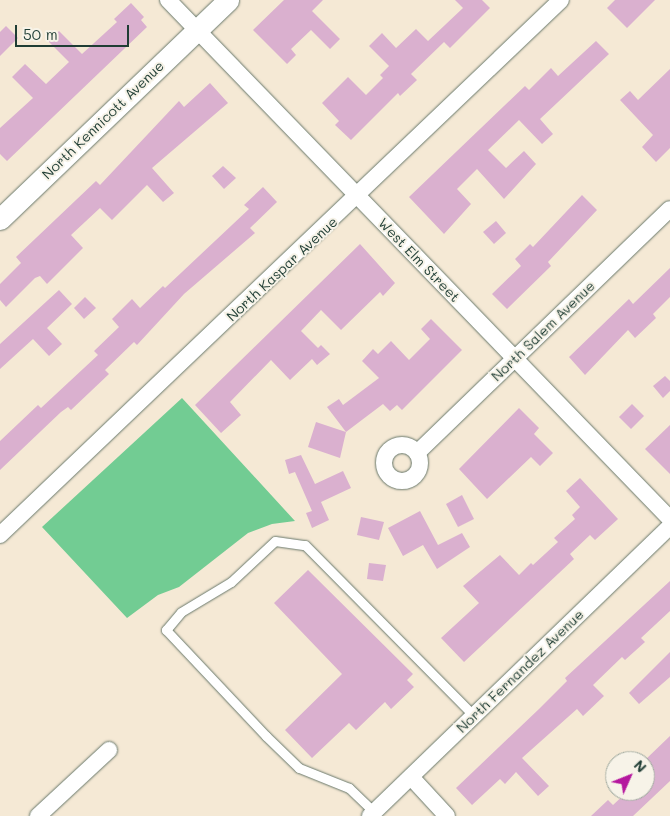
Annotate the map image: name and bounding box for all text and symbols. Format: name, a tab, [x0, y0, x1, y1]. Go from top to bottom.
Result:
scale bar	[18, 15, 131, 47]
text: 50 m	[23, 24, 58, 44]
street label: North Kennicott Avenue	[39, 57, 167, 183]
street label: North Kaspar Avenue	[223, 213, 341, 325]
street label: West Elm Street	[375, 215, 463, 305]
street label: North Salem Avenue	[488, 277, 598, 385]
street label: North Fernandez Avenue	[453, 606, 587, 736]
north arrow	[605, 751, 655, 801]
text: N	[630, 755, 651, 776]

